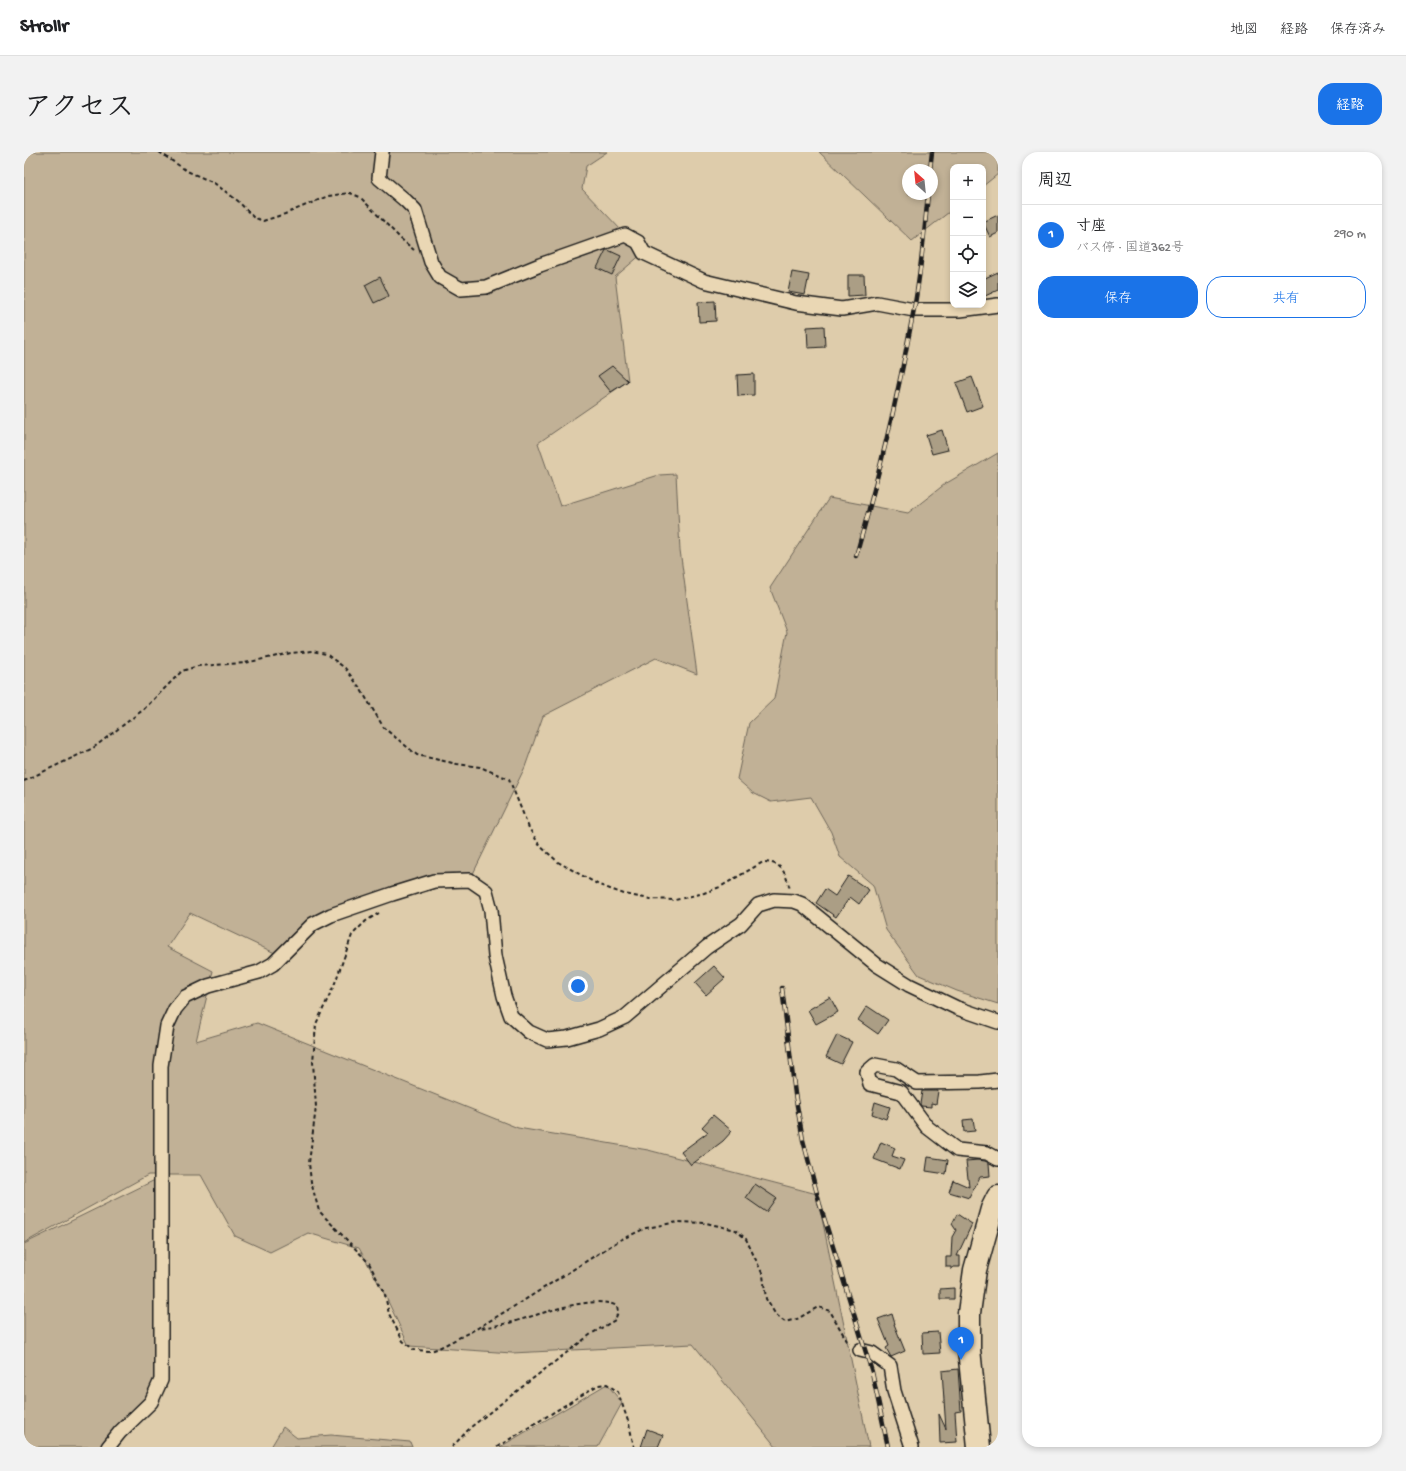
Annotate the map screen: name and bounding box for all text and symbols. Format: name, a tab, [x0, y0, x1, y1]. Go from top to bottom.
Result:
text: Strollr	[20, 16, 68, 39]
text: 地図	[1230, 22, 1258, 39]
text: 経路	[1280, 22, 1308, 39]
text: 保存済み	[1330, 22, 1386, 39]
button: 経路	[1318, 83, 1382, 125]
text: アクセス	[24, 93, 134, 126]
north arrow	[902, 164, 938, 200]
map controls	[950, 164, 986, 308]
button: +	[950, 164, 986, 200]
text: 周辺	[1038, 172, 1072, 192]
button: −	[950, 200, 986, 236]
text: 寸座	[1076, 218, 1106, 236]
text: 1	[1048, 227, 1054, 242]
text: 290 m	[1333, 227, 1366, 242]
button: locate	[950, 236, 986, 272]
text: バス停 · 国道362号	[1076, 241, 1184, 256]
button: layers	[950, 272, 986, 308]
button: 保存	[1038, 276, 1198, 318]
button: 共有	[1206, 276, 1366, 318]
your location	[568, 976, 588, 996]
pin: 1	[948, 1327, 974, 1360]

